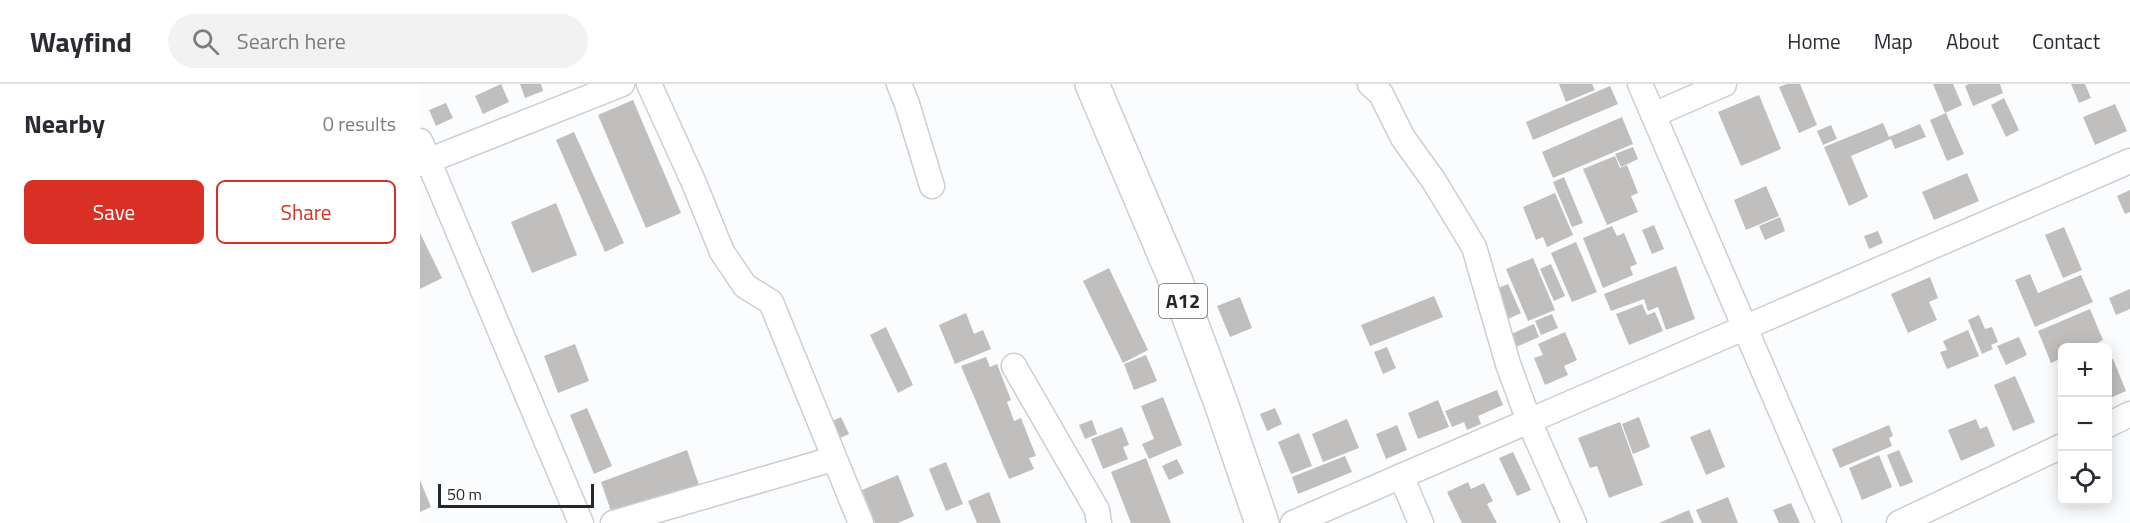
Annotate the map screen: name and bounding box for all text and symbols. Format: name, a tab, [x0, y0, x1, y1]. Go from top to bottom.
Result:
search box	[168, 14, 588, 68]
text: Wayfind	[30, 20, 132, 63]
text: Search here	[237, 24, 346, 58]
icon: search	[189, 25, 222, 58]
text: Home	[1787, 25, 1841, 57]
text: Map	[1874, 25, 1913, 57]
text: About	[1946, 25, 1999, 57]
text: Contact	[2032, 25, 2100, 57]
text: Nearby	[24, 104, 105, 143]
text: 0 results	[323, 108, 396, 139]
button: Save	[24, 180, 204, 244]
button: Share	[216, 180, 396, 244]
road number: A12	[1159, 284, 1207, 318]
map controls	[2058, 343, 2112, 505]
button: +	[2058, 343, 2112, 397]
button: −	[2058, 397, 2112, 451]
button: locate	[2058, 451, 2112, 505]
scale bar	[438, 481, 594, 508]
text: 50 m	[447, 482, 482, 506]

